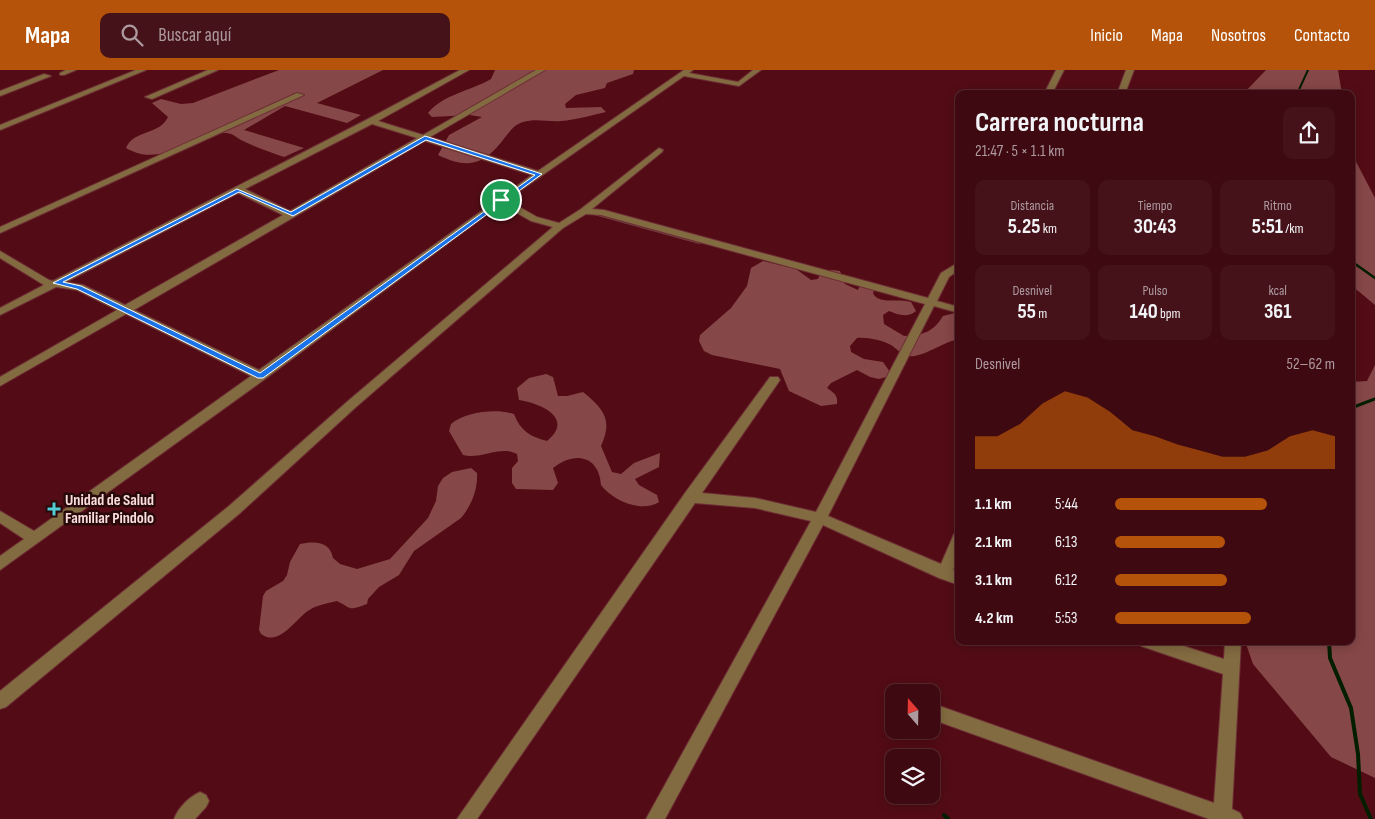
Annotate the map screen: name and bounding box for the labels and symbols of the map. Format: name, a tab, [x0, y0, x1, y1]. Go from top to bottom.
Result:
pin	[480, 179, 522, 221]
place label: Unidad de Salud Familiar Pindolo	[65, 491, 154, 528]
marker: Unidad de Salud Familiar Pindolo	[47, 502, 61, 516]
north arrow	[885, 684, 940, 739]

